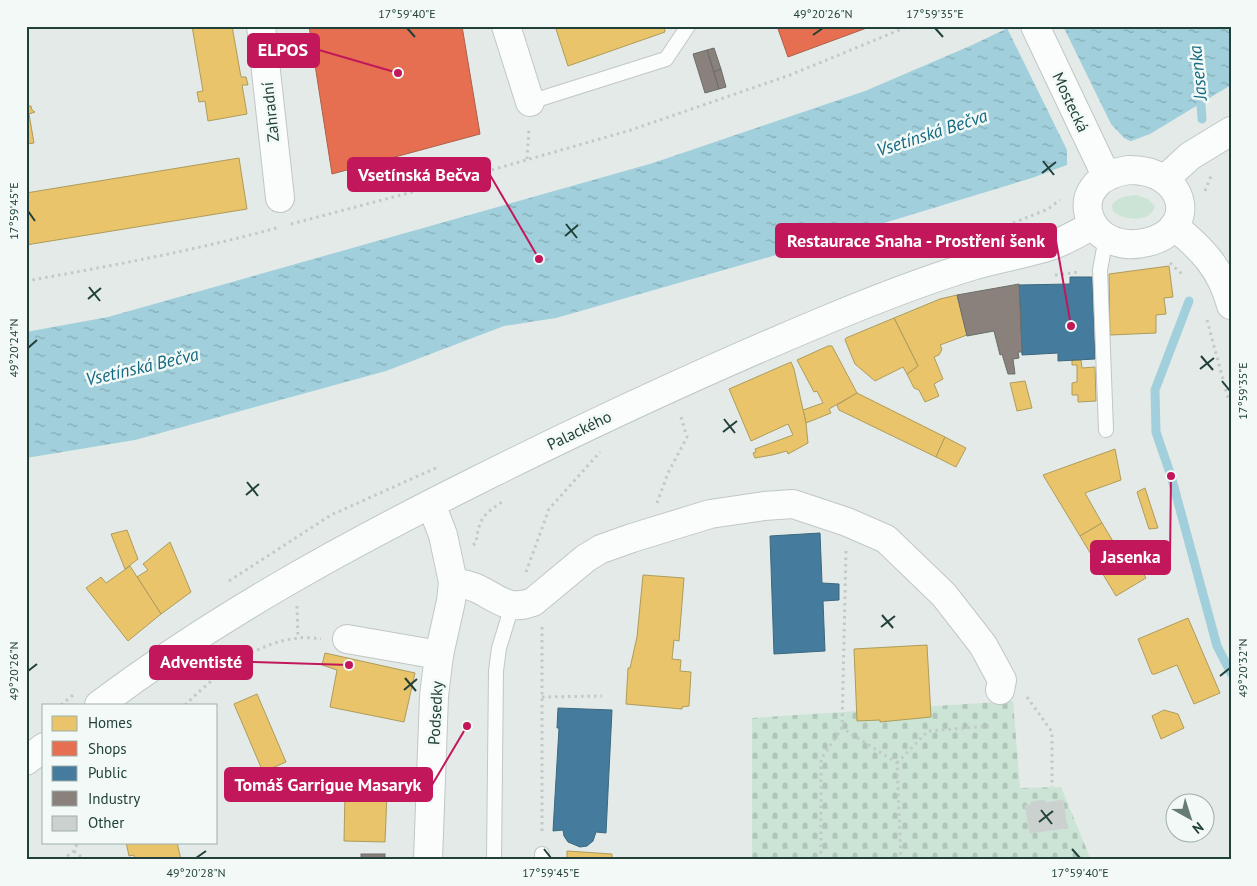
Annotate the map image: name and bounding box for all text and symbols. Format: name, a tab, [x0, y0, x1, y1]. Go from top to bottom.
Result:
text: 17°59'40"E	[378, 6, 436, 21]
text: 49°20'26"N	[793, 6, 853, 21]
text: 17°59'35"E	[906, 6, 964, 21]
callout: ELPOS	[248, 34, 319, 67]
text: ELPOS	[258, 38, 308, 61]
water label: Jasenka	[1183, 44, 1212, 104]
street label: Mostecká	[1048, 69, 1094, 135]
street label: Zahradní	[257, 81, 283, 143]
water label: Vsetínská Bečva	[874, 104, 990, 161]
callout: Vsetínská Bečva	[348, 158, 490, 191]
text: Vsetínská Bečva	[357, 163, 480, 186]
text: 17°59'45"E	[6, 182, 21, 240]
callout: Restaurace Snaha - Prostření šenk	[776, 224, 1056, 257]
text: Restaurace Snaha - Prostření šenk	[787, 229, 1045, 252]
text: 49°20'24"N	[6, 318, 21, 378]
water label: Vsetínská Bečva	[83, 342, 201, 391]
text: 17°59'35"E	[1235, 362, 1250, 420]
street label: Palackého	[544, 406, 614, 454]
callout: Jasenka	[1091, 541, 1170, 574]
text: Jasenka	[1100, 545, 1161, 568]
text: 49°20'32"N	[1235, 638, 1250, 698]
text: 49°20'26"N	[6, 641, 21, 701]
callout: Adventisté	[150, 646, 252, 679]
text: Adventisté	[160, 650, 242, 673]
street label: Podsedky	[423, 680, 447, 746]
legend	[42, 704, 218, 844]
text: Homes	[88, 713, 132, 732]
text: Shops	[88, 739, 127, 758]
text: Public	[88, 763, 127, 782]
callout: Tomáš Garrigue Masaryk	[225, 768, 432, 801]
text: Tomáš Garrigue Masaryk	[235, 773, 422, 796]
text: Industry	[88, 789, 140, 808]
north arrow	[1164, 794, 1214, 844]
text: Other	[88, 813, 124, 832]
text: N	[1189, 818, 1207, 838]
text: 49°20'28"N	[166, 865, 226, 880]
text: 17°59'45"E	[522, 865, 580, 880]
text: 17°59'40"E	[1051, 865, 1109, 880]

